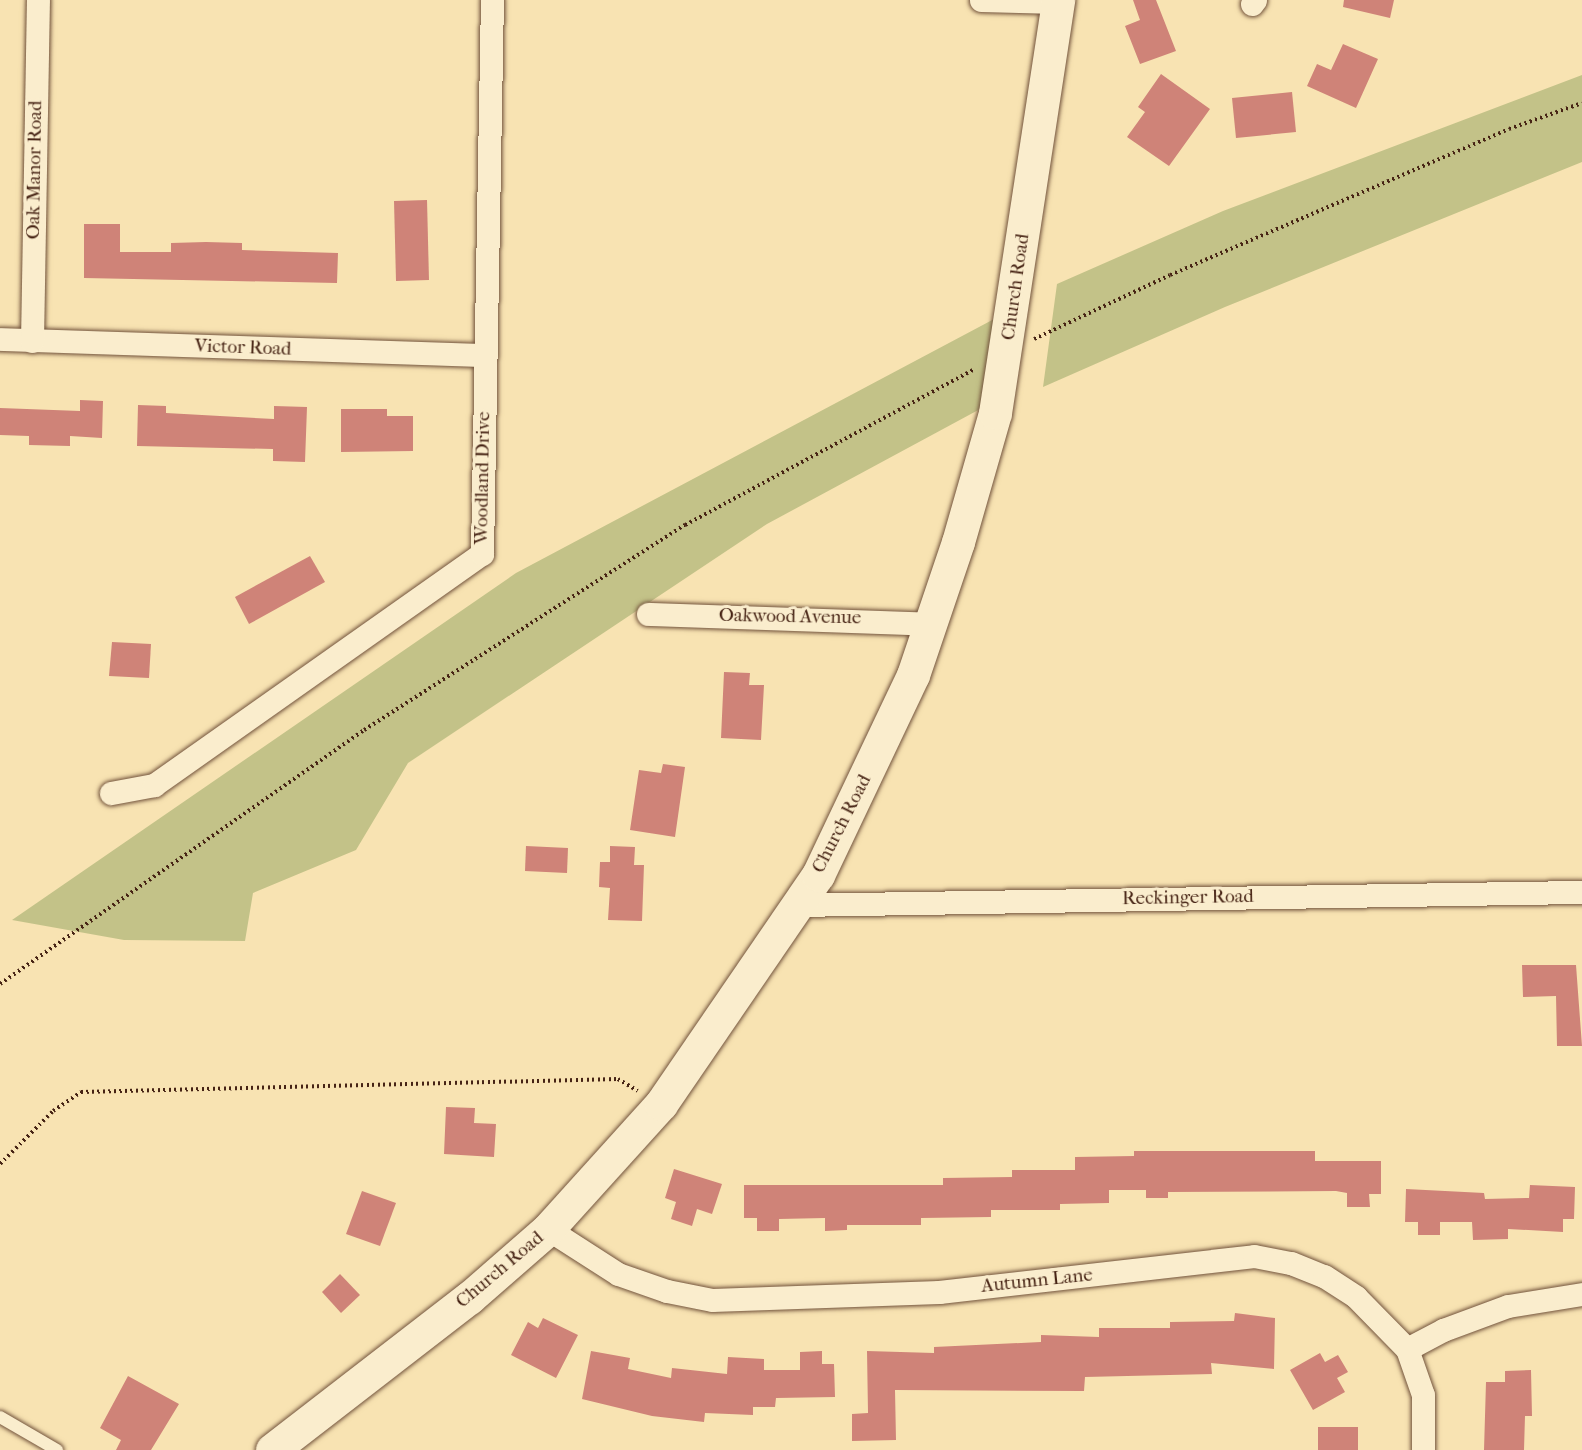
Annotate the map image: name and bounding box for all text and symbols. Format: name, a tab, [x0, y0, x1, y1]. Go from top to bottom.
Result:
street label: Oak Manor Road	[22, 100, 48, 240]
street label: Church Road	[997, 232, 1035, 342]
street label: Victor Road	[194, 335, 292, 361]
street label: Woodland Drive	[470, 411, 496, 545]
street label: Oakwood Avenue	[719, 604, 861, 630]
street label: Church Road	[807, 771, 877, 877]
street label: Reckinger Road	[1122, 885, 1254, 911]
street label: Church Road	[452, 1227, 548, 1313]
street label: Autumn Lane	[980, 1264, 1094, 1298]

